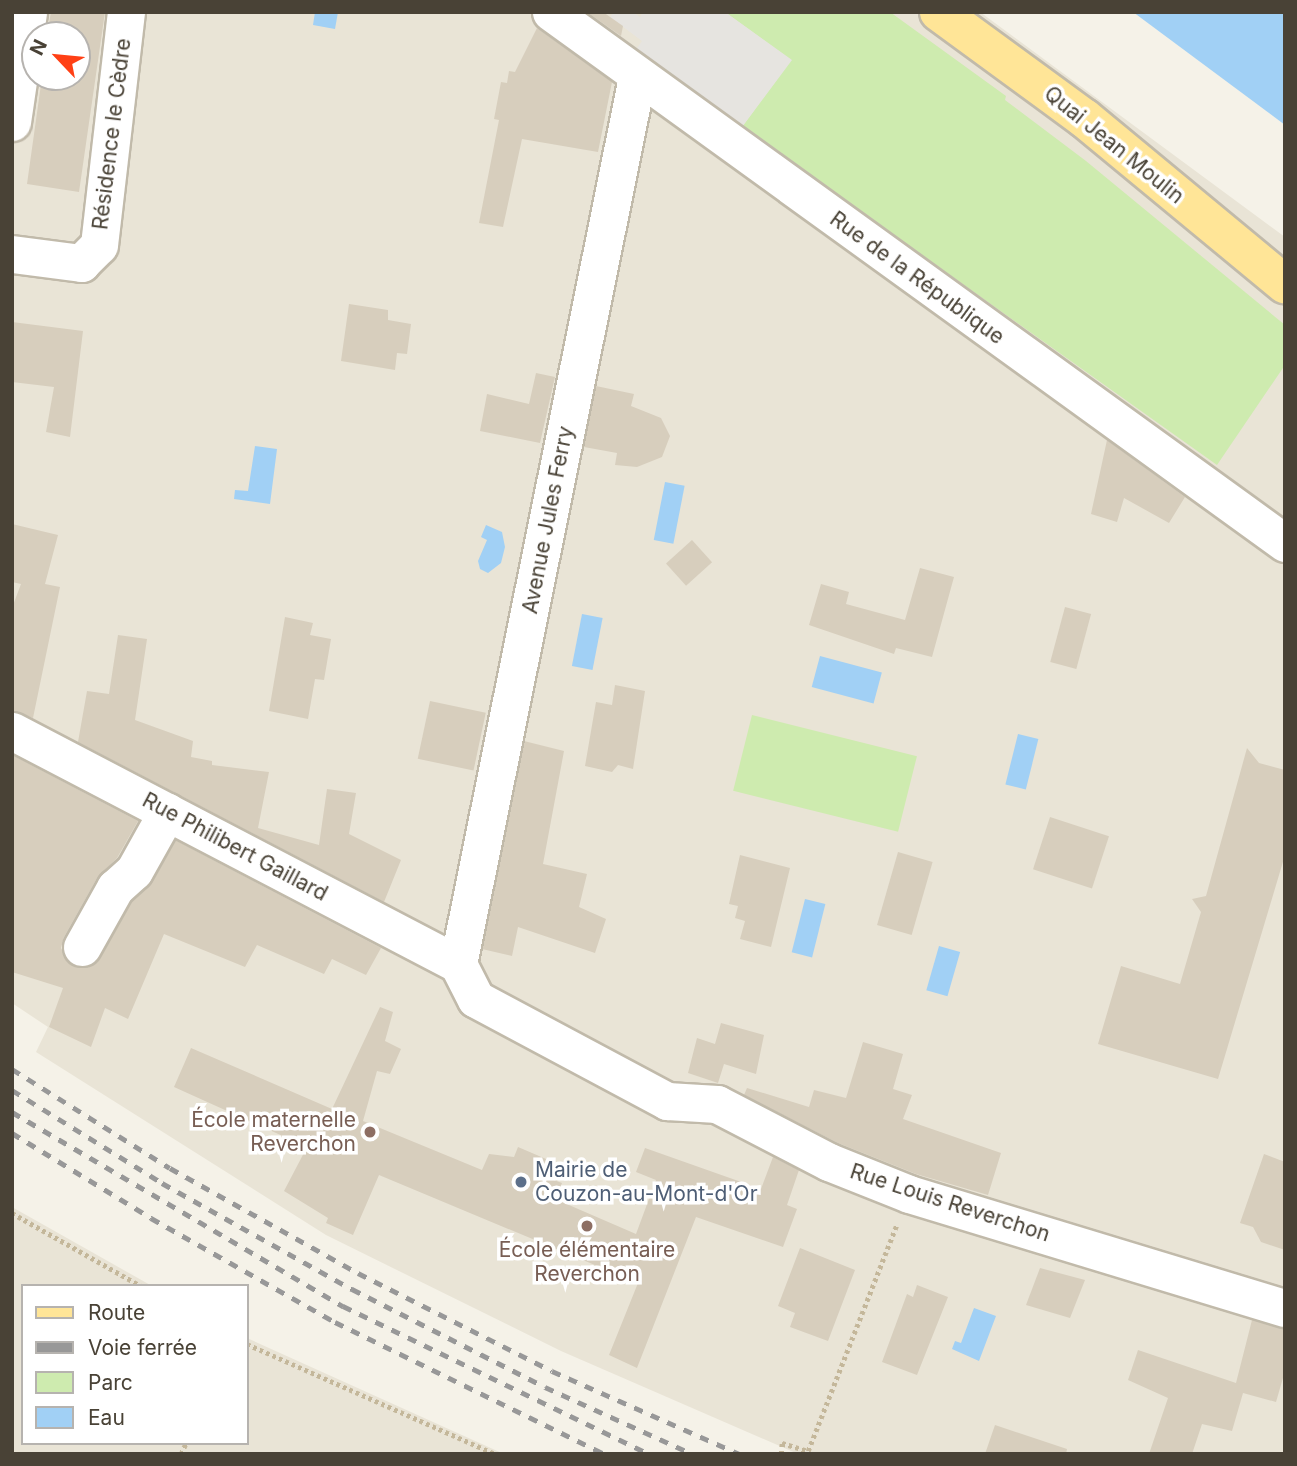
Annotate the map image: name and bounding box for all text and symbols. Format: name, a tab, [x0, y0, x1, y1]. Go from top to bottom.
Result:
north arrow	[21, 21, 91, 91]
text: N	[25, 36, 52, 59]
street label: Résidence le Cèdre	[88, 37, 136, 231]
street label: Quai Jean Moulin	[1039, 81, 1189, 209]
street label: Rue de la République	[825, 206, 1009, 350]
street label: Avenue Jules Ferry	[517, 424, 579, 616]
street label: Rue Philibert Gaillard	[138, 787, 332, 907]
place label: École maternelle Reverchon	[191, 1107, 356, 1157]
marker: École maternelle Reverchon	[362, 1124, 378, 1140]
place label: Mairie de Couzon-au-Mont-d'Or	[535, 1157, 758, 1207]
street label: Rue Louis Reverchon	[847, 1159, 1053, 1247]
marker: Mairie de Couzon-au-Mont-d'Or	[513, 1174, 529, 1190]
marker: École élémentaire Reverchon	[579, 1218, 595, 1234]
place label: École élémentaire Reverchon	[499, 1237, 675, 1287]
legend	[21, 1284, 248, 1445]
text: Route	[88, 1300, 145, 1325]
text: Voie ferrée	[88, 1335, 197, 1360]
text: Parc	[88, 1370, 133, 1395]
text: Eau	[88, 1405, 125, 1430]

